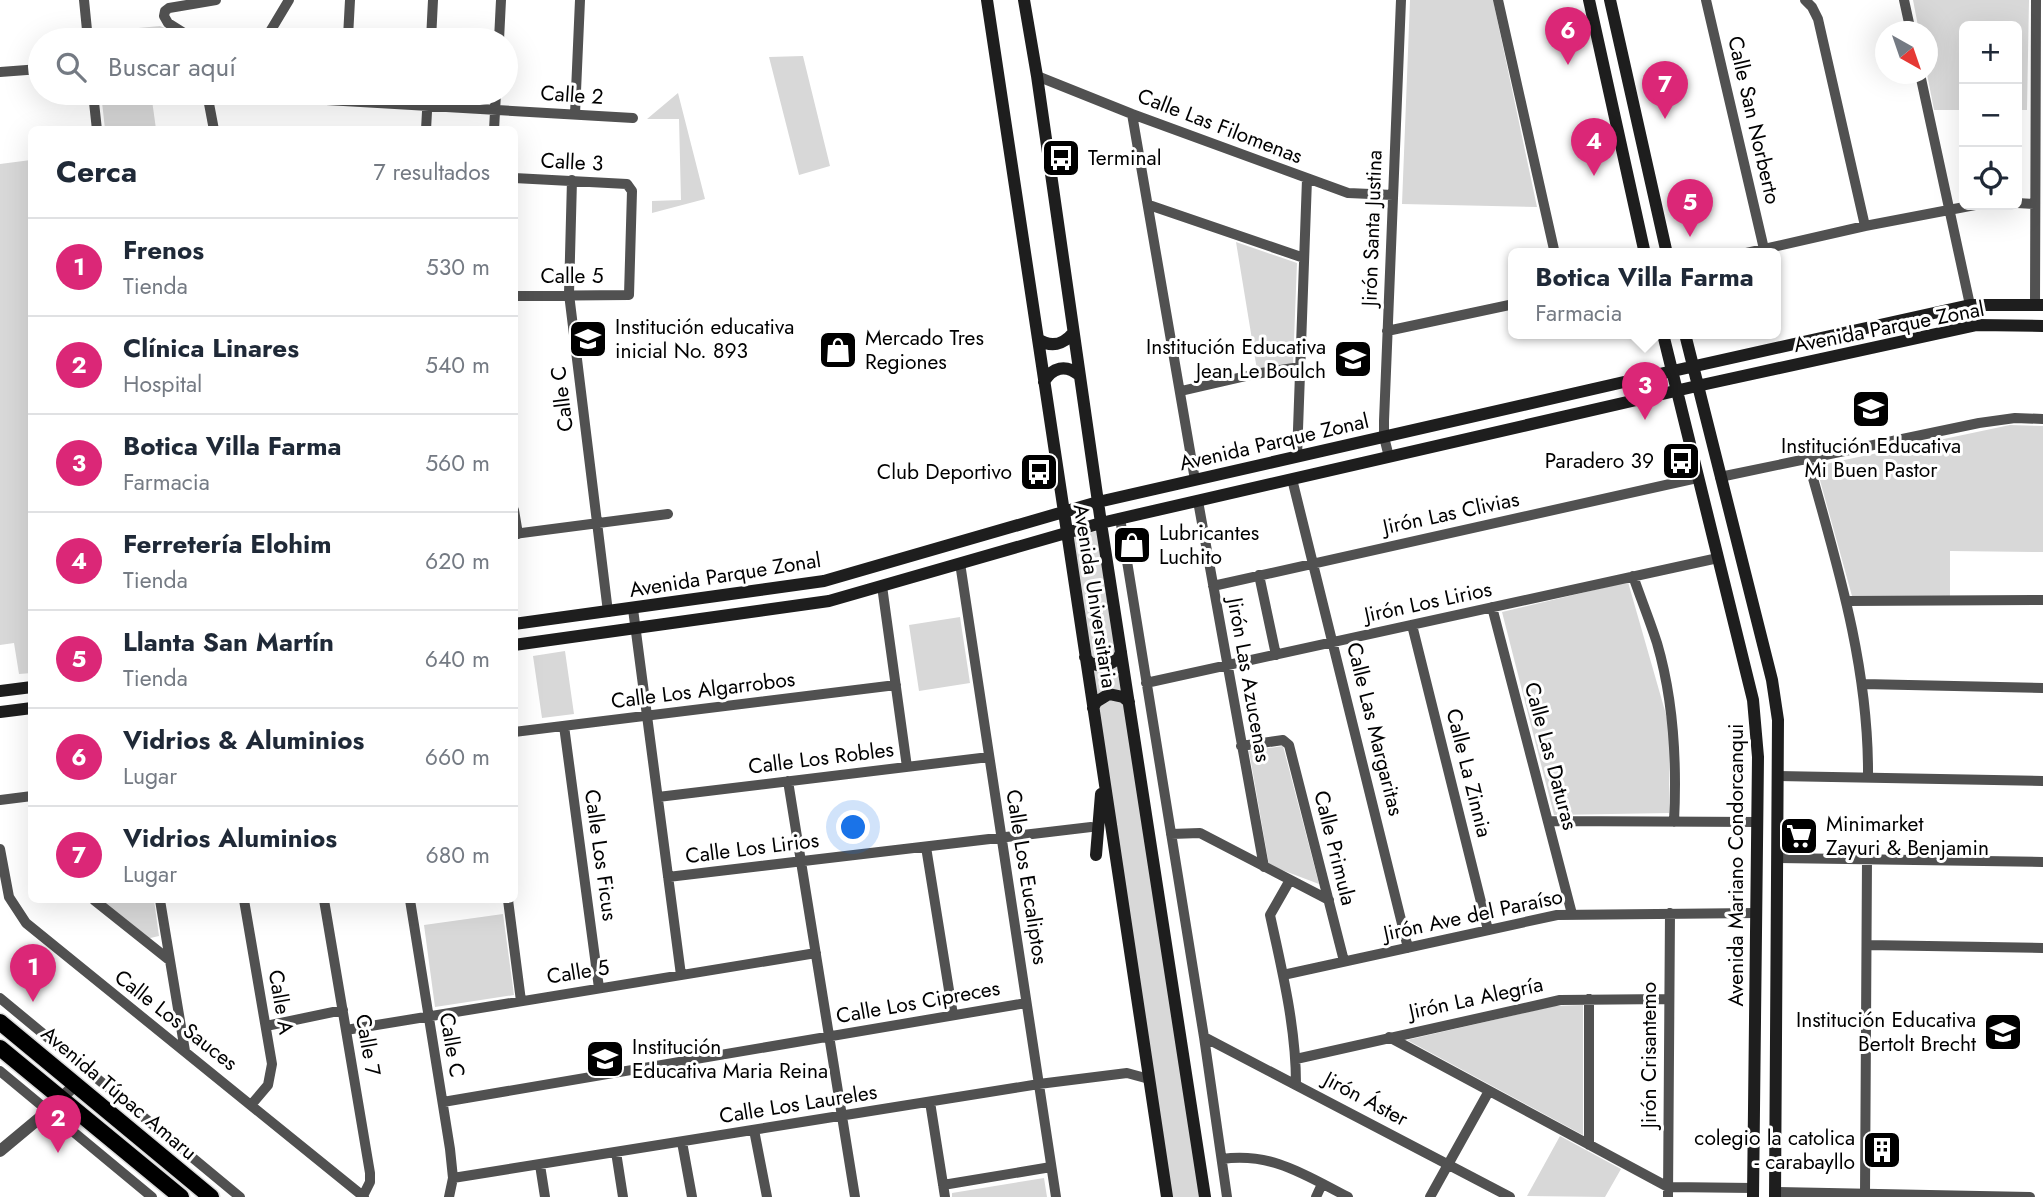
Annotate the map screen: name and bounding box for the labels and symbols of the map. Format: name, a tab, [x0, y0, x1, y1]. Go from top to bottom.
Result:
pin: 6	[1545, 7, 1591, 65]
north arrow	[1875, 21, 1938, 84]
street label: Calle San Norberto	[1720, 33, 1788, 207]
pin: 7	[1642, 61, 1688, 119]
street label: Calle 2	[539, 78, 605, 112]
street label: Calle Las Filomenas	[1133, 81, 1307, 171]
pin: 4	[1571, 118, 1617, 176]
bus stop icon: Terminal	[1040, 137, 1082, 179]
place label: Terminal	[1088, 143, 1161, 173]
street label: Calle 3	[540, 145, 604, 179]
street label: Jirón Santa Justina	[1354, 149, 1390, 310]
pin: 5	[1667, 179, 1713, 237]
street label: Calle 5	[540, 261, 604, 291]
street label: Avenida Parque Zonal	[1791, 294, 1987, 360]
place label: Institución educativa inicial No. 893	[615, 312, 794, 366]
school or university icon: Institución educativa inicial No. 893	[567, 318, 609, 360]
place label: Mercado Tres Regiones	[865, 323, 984, 377]
shop icon: Mercado Tres Regiones	[817, 329, 859, 371]
place label: Institución Educativa Jean Le Boulch	[1146, 332, 1326, 386]
school or university icon: Institución Educativa Jean Le Boulch	[1332, 338, 1374, 380]
pin: 3	[1622, 362, 1668, 420]
street label: Calle C	[543, 365, 581, 433]
school or university icon: Institución Educativa Mi Buen Pastor	[1850, 388, 1892, 430]
street label: Avenida Parque Zonal	[1176, 406, 1372, 478]
place label: Institución Educativa Mi Buen Pastor	[1781, 431, 1961, 485]
bus stop icon: Paradero 39	[1660, 440, 1702, 482]
place label: Paradero 39	[1545, 446, 1654, 476]
bus stop icon: Club Deportivo	[1018, 451, 1060, 493]
place label: Club Deportivo	[877, 457, 1012, 487]
street label: Jirón Las Clivias	[1377, 484, 1522, 543]
street label: Avenida Universitaria	[1066, 502, 1124, 690]
place label: Lubricantes Luchito	[1159, 518, 1259, 572]
shop icon: Lubricantes Luchito	[1111, 524, 1153, 566]
street label: Avenida Parque Zonal	[627, 545, 823, 605]
street label: Jirón Los Lirios	[1359, 574, 1494, 631]
street label: Jirón Las Azucenas	[1219, 593, 1278, 765]
street label: Calle Las Margaritas	[1339, 639, 1411, 819]
street label: Calle Los Algarrobos	[609, 664, 797, 716]
street label: Calle Las Daturas	[1517, 679, 1585, 833]
street label: Calle La Zinnia	[1439, 706, 1499, 840]
street label: Avenida Mariano Condorcanqui	[1721, 724, 1751, 1006]
street label: Calle Los Robles	[747, 734, 895, 782]
street label: Calle Los Ficus	[577, 787, 625, 923]
street label: Calle Los Eucaliptos	[998, 787, 1056, 967]
street label: Calle Primula	[1306, 787, 1364, 909]
place label: Minimarket Zayuri & Benjamin	[1826, 809, 1989, 863]
your location	[836, 810, 870, 844]
supermarket icon: Minimarket Zayuri & Benjamin	[1778, 815, 1820, 857]
street label: Calle Los Lirios	[683, 825, 821, 871]
street label: Jirón Ave del Paraíso	[1378, 881, 1565, 949]
pin: 1	[10, 944, 56, 1002]
street label: Calle 5	[544, 952, 612, 992]
street label: Calle Los Sauces	[108, 962, 244, 1078]
street label: Calle A	[261, 967, 301, 1037]
street label: Jirón La Alegría	[1403, 969, 1546, 1027]
street label: Calle Los Cipreces	[834, 973, 1002, 1031]
street label: Jirón Crisantemo	[1634, 982, 1664, 1131]
place label: Institución Educativa Bertolt Brecht	[1796, 1005, 1976, 1059]
street label: Calle C	[432, 1010, 472, 1080]
school or university icon: Institución Educativa Bertolt Brecht	[1982, 1011, 2024, 1053]
street label: Calle 7	[348, 1012, 388, 1078]
street label: Avenida Túpac Amaru	[35, 1019, 203, 1167]
place label: Institución Educativa Maria Reina	[632, 1032, 828, 1086]
school or university icon: Institución Educativa Maria Reina	[584, 1038, 626, 1080]
street label: Jirón Áster	[1316, 1063, 1414, 1134]
street label: Calle Los Laureles	[717, 1077, 879, 1131]
pin: 2	[35, 1095, 81, 1153]
place label: colegio la catolica - carabayllo	[1694, 1123, 1855, 1177]
building icon: colegio la catolica - carabayllo	[1861, 1129, 1903, 1171]

